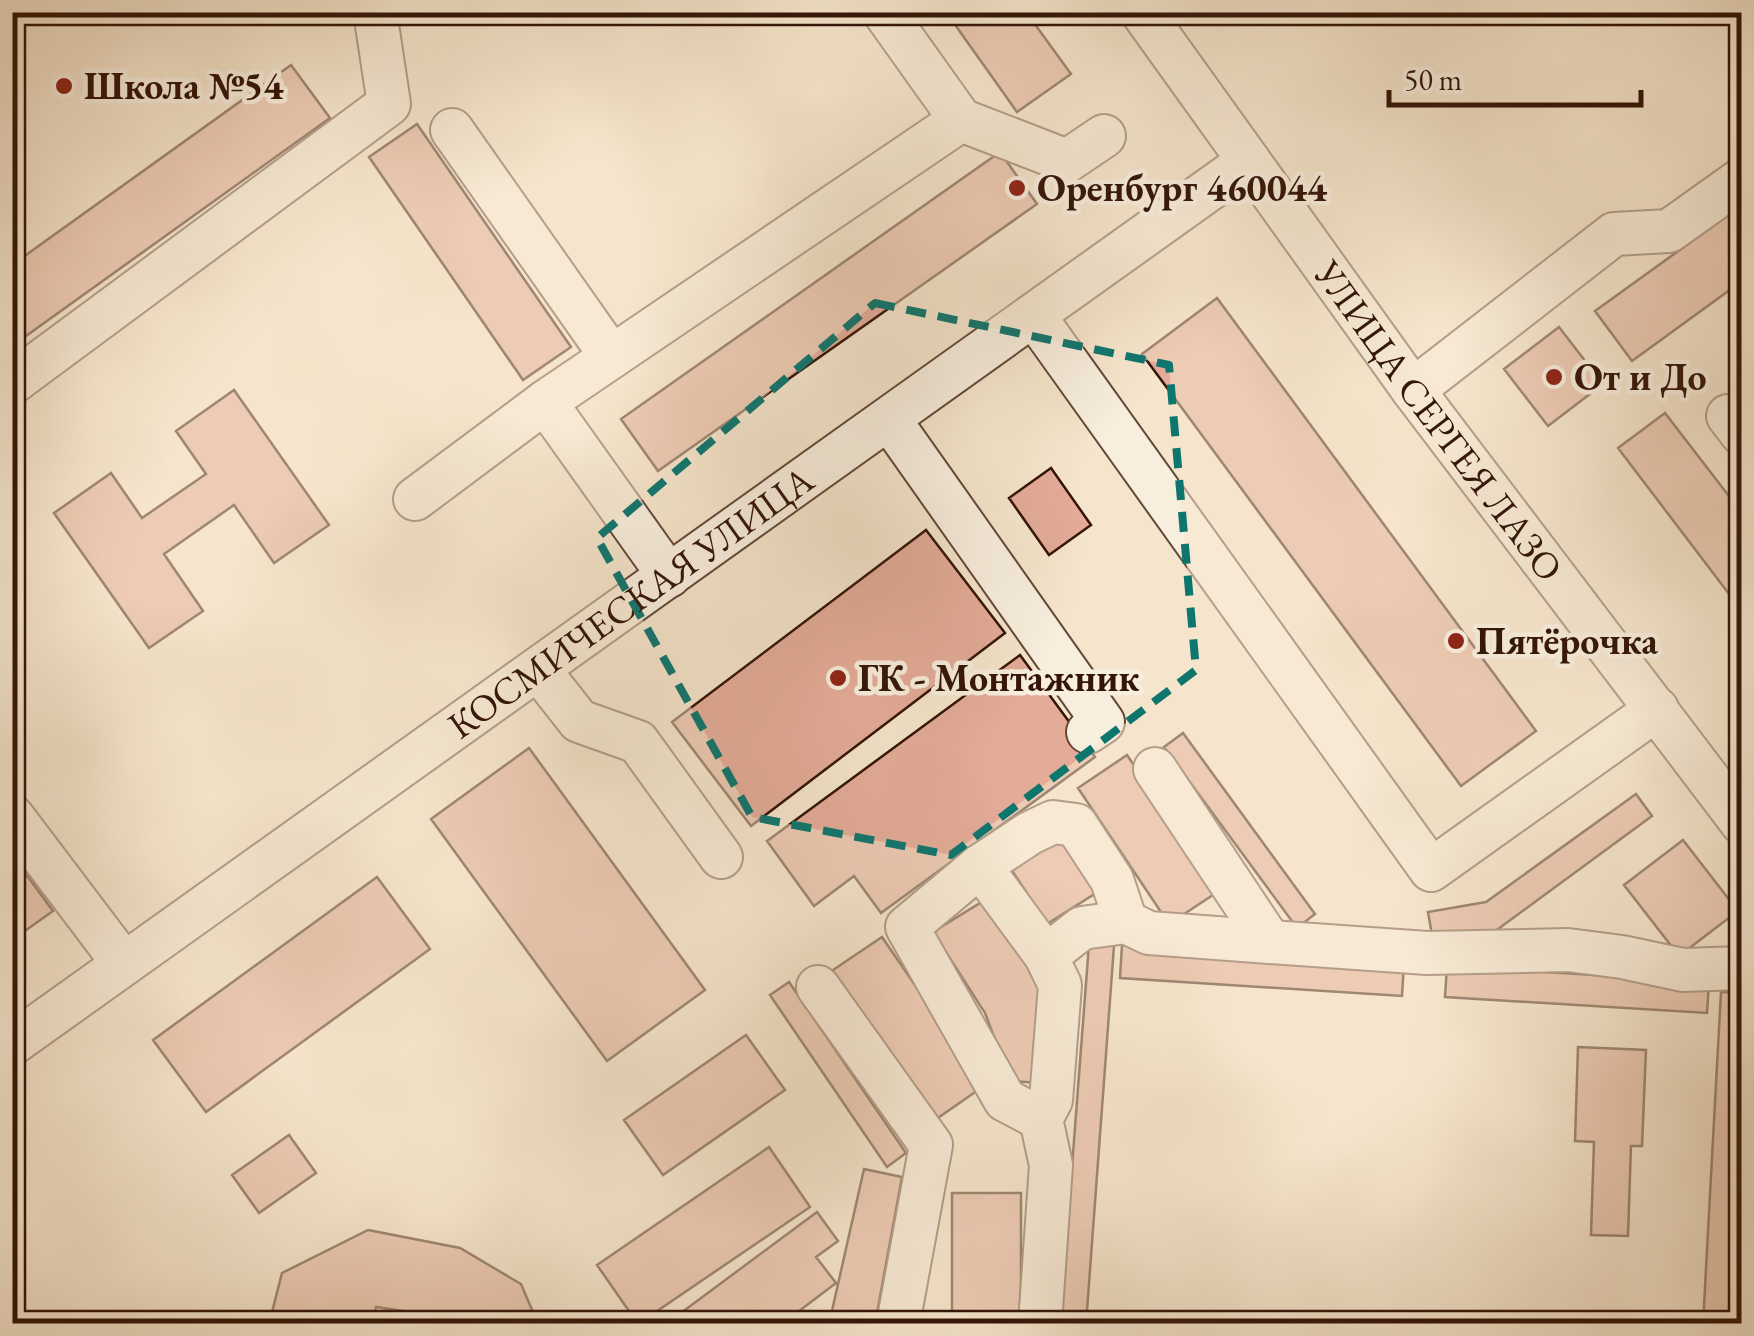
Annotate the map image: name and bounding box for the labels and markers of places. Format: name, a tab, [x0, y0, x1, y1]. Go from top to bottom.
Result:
place label: Школа №54	[84, 61, 284, 110]
marker: Школа №54	[53, 75, 75, 97]
place label: Оренбург 460044	[1037, 163, 1328, 212]
marker: Оренбург 460044	[1006, 177, 1028, 199]
place label: От и До	[1574, 352, 1707, 401]
marker: От и До	[1543, 366, 1565, 388]
place label: Пятёрочка	[1476, 616, 1658, 665]
marker: Пятёрочка	[1445, 630, 1467, 652]
place label: ГК - Монтажник	[858, 653, 1139, 702]
marker: ГК - Монтажник	[827, 667, 849, 689]

